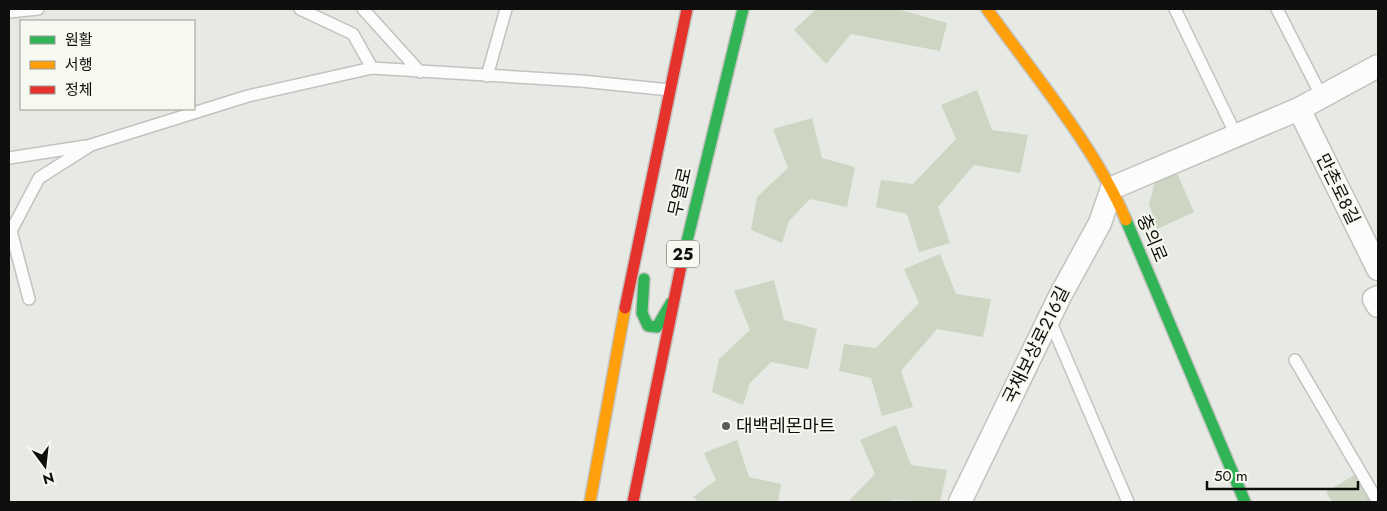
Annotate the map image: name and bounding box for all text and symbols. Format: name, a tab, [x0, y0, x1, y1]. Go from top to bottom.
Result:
legend	[20, 20, 195, 110]
text: 원활	[65, 29, 93, 51]
text: 서행	[65, 54, 93, 76]
text: 정체	[65, 79, 93, 101]
street label: 만촌로8길	[1310, 149, 1366, 229]
street label: 무열로	[662, 165, 698, 219]
street label: 충의로	[1130, 210, 1174, 266]
road number: 25	[667, 240, 699, 268]
street label: 국채보상로216길	[996, 282, 1076, 408]
place label: 대백레몬마트	[736, 413, 835, 439]
marker: 대백레몬마트	[720, 420, 732, 432]
north arrow	[20, 441, 70, 491]
scale bar	[1207, 458, 1358, 490]
text: 50 m	[1214, 465, 1248, 487]
text: N	[40, 467, 56, 490]

